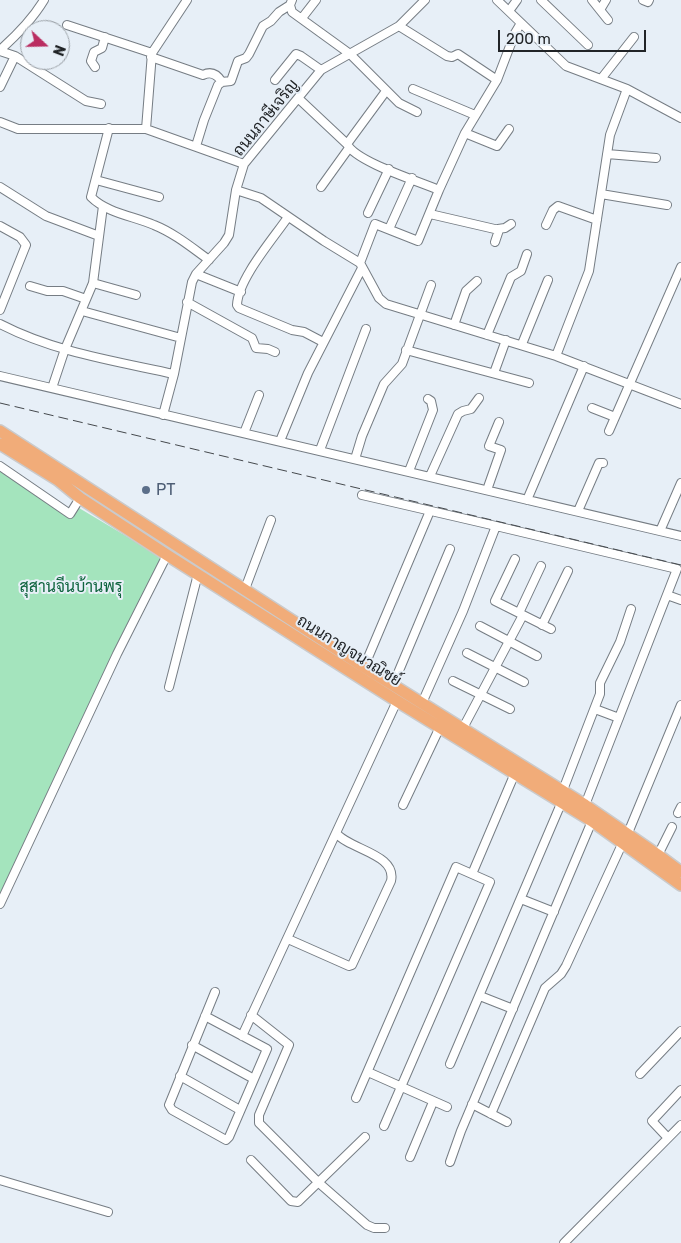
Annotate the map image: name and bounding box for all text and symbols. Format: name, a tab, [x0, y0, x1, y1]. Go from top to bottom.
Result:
north arrow	[20, 20, 70, 70]
scale bar	[501, 20, 648, 52]
text: 200 m	[506, 30, 551, 48]
text: N	[49, 42, 68, 58]
street label: ถนนภาษีเจริญ	[229, 76, 303, 160]
place label: PT	[156, 480, 176, 500]
marker: PT	[140, 484, 152, 496]
park label: สุสานจีนบ้านพรุ	[19, 577, 123, 597]
street label: ถนนกาญจนวณิชย์	[293, 611, 405, 691]

